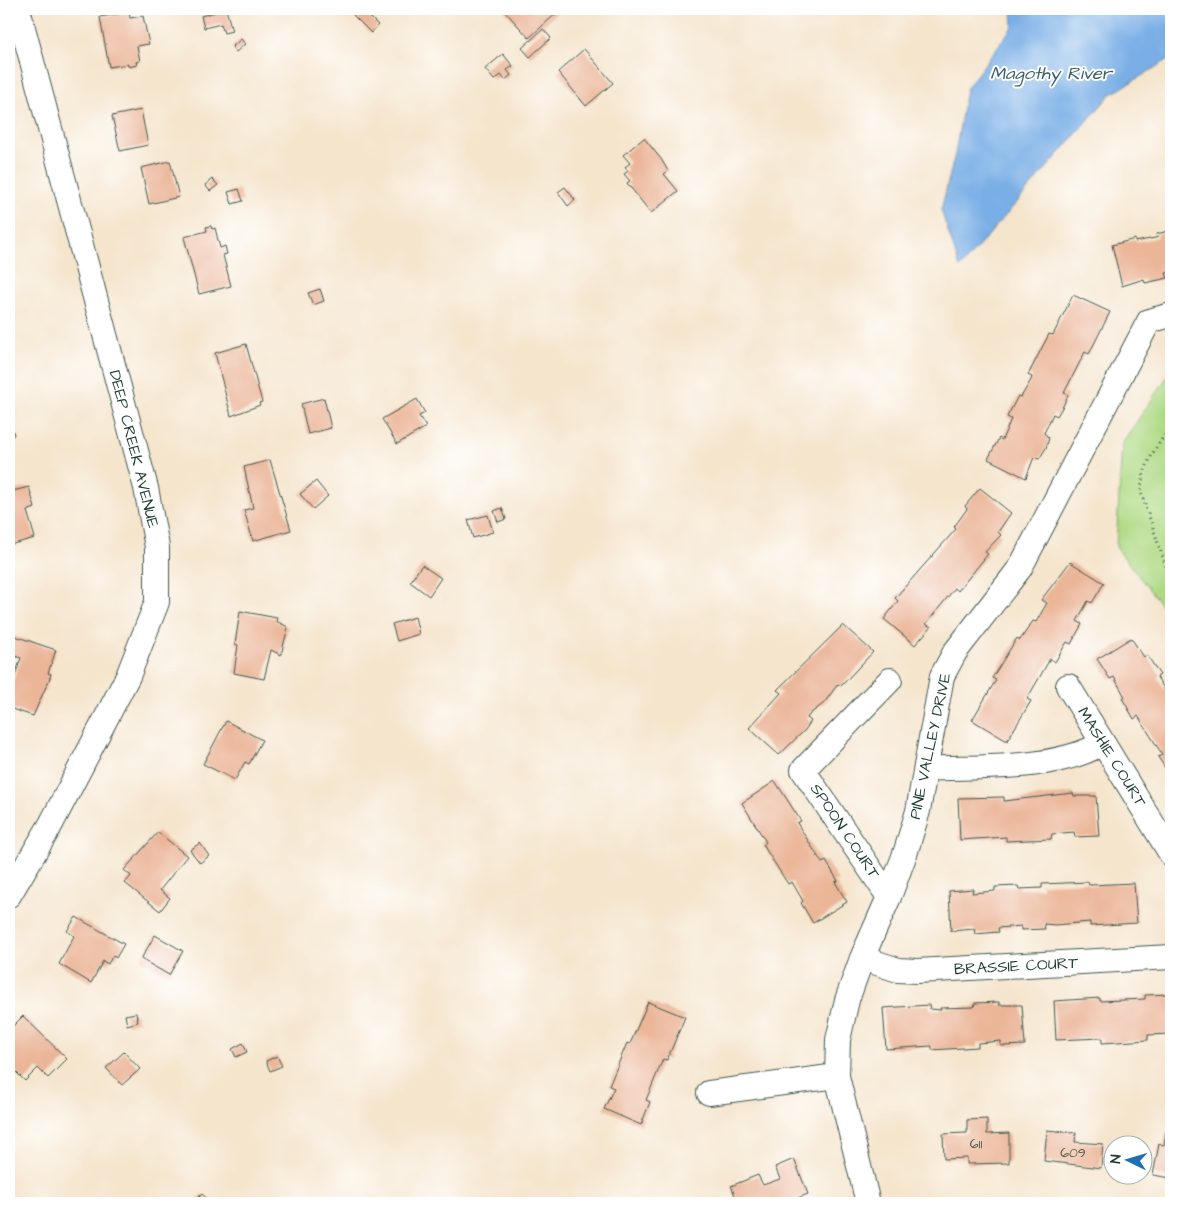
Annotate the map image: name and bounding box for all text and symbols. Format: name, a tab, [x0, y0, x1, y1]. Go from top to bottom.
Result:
water label: Magothy River	[990, 61, 1114, 87]
street label: DEEP CREEK AVENUE	[104, 368, 164, 531]
street label: PINE VALLEY DRIVE	[904, 670, 956, 821]
street label: MASHIE COURT	[1072, 703, 1152, 811]
street label: SPOON COURT	[805, 779, 885, 883]
street label: BRASSIE COURT	[953, 952, 1079, 980]
house number: 611	[970, 1134, 982, 1154]
north arrow	[1102, 1134, 1152, 1184]
house number: 609	[1060, 1143, 1086, 1163]
text: N	[1106, 1153, 1126, 1164]

